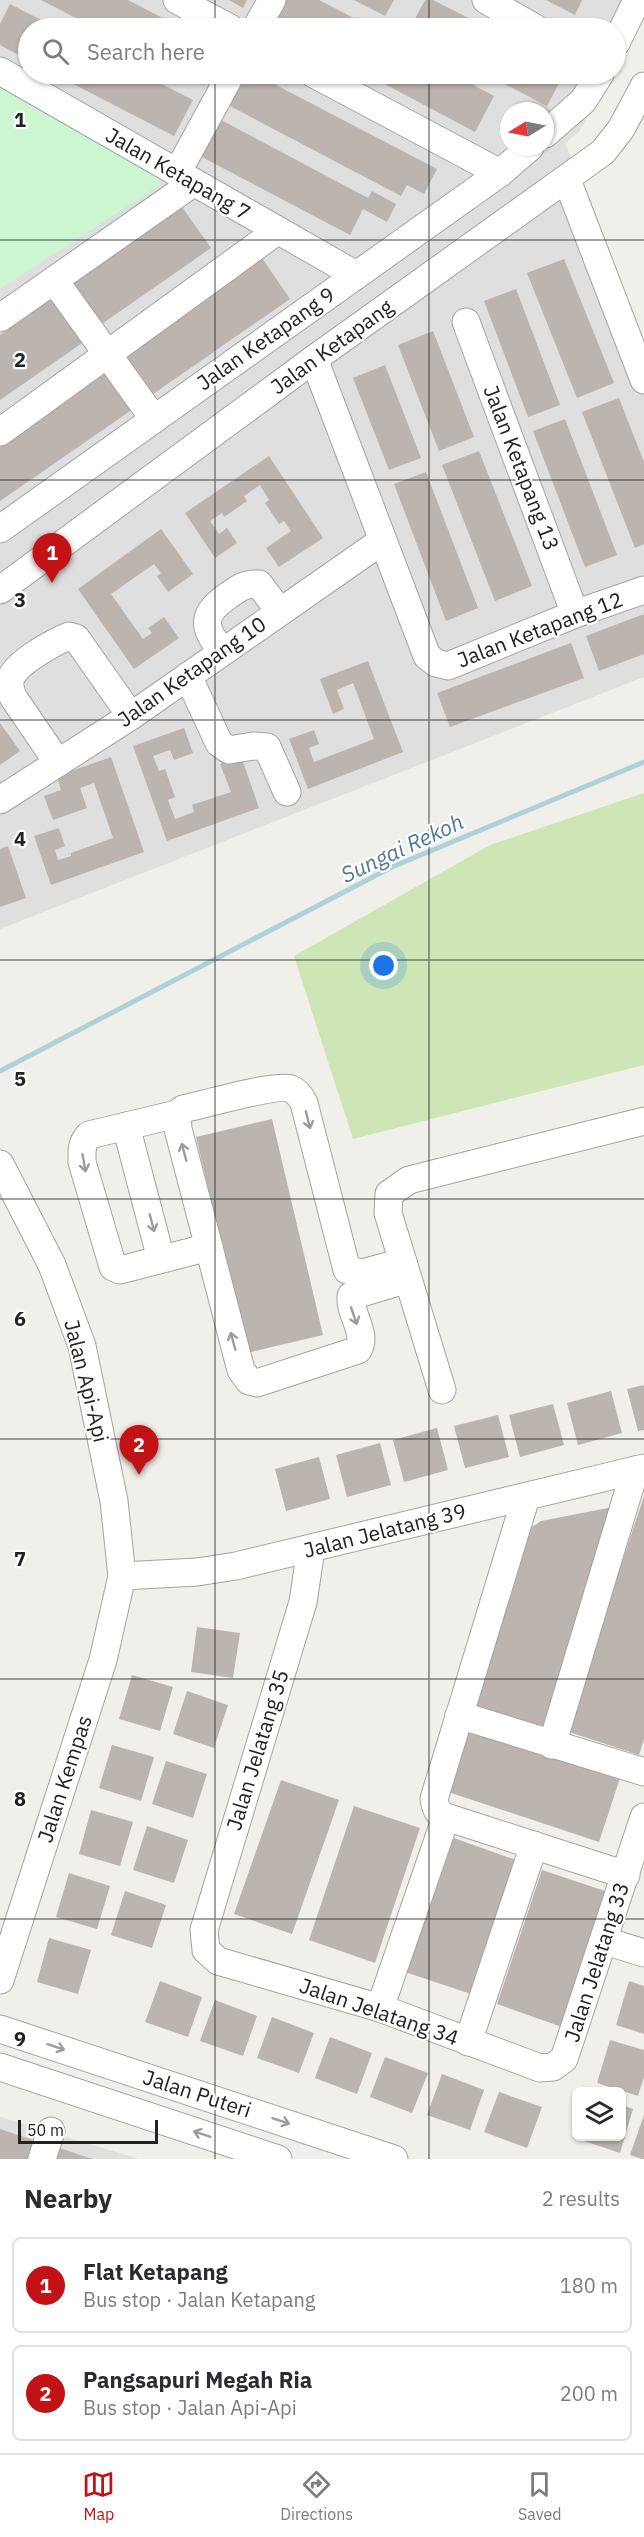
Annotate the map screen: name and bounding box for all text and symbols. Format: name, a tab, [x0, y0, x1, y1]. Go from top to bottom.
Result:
search box	[18, 18, 626, 84]
icon: search	[39, 35, 72, 68]
text: Search here	[87, 37, 205, 66]
north arrow	[500, 102, 554, 156]
text: 1	[14, 106, 26, 133]
street label: Jalan Ketapang 7	[101, 120, 256, 226]
street label: Jalan Ketapang 9	[192, 282, 340, 396]
street label: Jalan Ketapang	[266, 294, 398, 400]
text: 2	[14, 346, 26, 373]
street label: Jalan Ketapang 13	[477, 381, 566, 554]
pin: 1	[32, 534, 72, 583]
street label: Jalan Ketapang 12	[453, 585, 626, 674]
text: 3	[14, 586, 26, 613]
street label: Jalan Ketapang 10	[112, 609, 271, 733]
water label: Sungai Rekoh	[336, 806, 468, 889]
text: 4	[14, 825, 26, 852]
your location	[369, 951, 398, 980]
text: 5	[14, 1065, 26, 1092]
one-way arrow	[303, 1110, 315, 1129]
one-way arrow	[178, 1143, 190, 1162]
one-way arrow	[78, 1153, 89, 1173]
one-way arrow	[147, 1213, 158, 1232]
text: 6	[14, 1305, 26, 1332]
one-way arrow	[350, 1306, 361, 1324]
street label: Jalan Api-Api	[58, 1316, 116, 1445]
one-way arrow	[227, 1332, 239, 1351]
pin: 2	[120, 1426, 158, 1475]
street label: Jalan Jelatang 39	[301, 1496, 469, 1564]
text: 7	[14, 1545, 26, 1572]
street label: Jalan Jelatang 35	[219, 1666, 295, 1833]
street label: Jalan Kempas	[30, 1712, 98, 1846]
text: 8	[14, 1785, 26, 1812]
street label: Jalan Jelatang 33	[557, 1878, 635, 2045]
street label: Jalan Jelatang 34	[296, 1971, 463, 2051]
text: 9	[14, 2025, 26, 2052]
one-way arrow	[46, 2042, 65, 2053]
street label: Jalan Puteri	[140, 2062, 255, 2124]
map controls	[572, 2087, 626, 2141]
button: layers	[572, 2087, 626, 2141]
scale bar	[18, 2117, 158, 2144]
one-way arrow	[271, 2117, 290, 2128]
text: 50 m	[27, 2120, 64, 2140]
one-way arrow	[193, 2128, 212, 2139]
text: Nearby	[24, 2181, 112, 2215]
text: 2 results	[542, 2185, 620, 2212]
text: Flat Ketapang	[83, 2257, 228, 2286]
text: 1	[40, 2272, 52, 2299]
text: 180 m	[560, 2272, 618, 2299]
text: Bus stop · Jalan Ketapang	[83, 2286, 315, 2313]
text: Pangsapuri Megah Ria	[83, 2365, 312, 2394]
text: 2	[40, 2380, 52, 2407]
text: 200 m	[560, 2380, 618, 2407]
text: Bus stop · Jalan Api-Api	[83, 2394, 297, 2421]
tab: Map	[82, 2468, 115, 2524]
tab: Directions	[280, 2468, 353, 2524]
tab: Saved	[518, 2468, 562, 2524]

